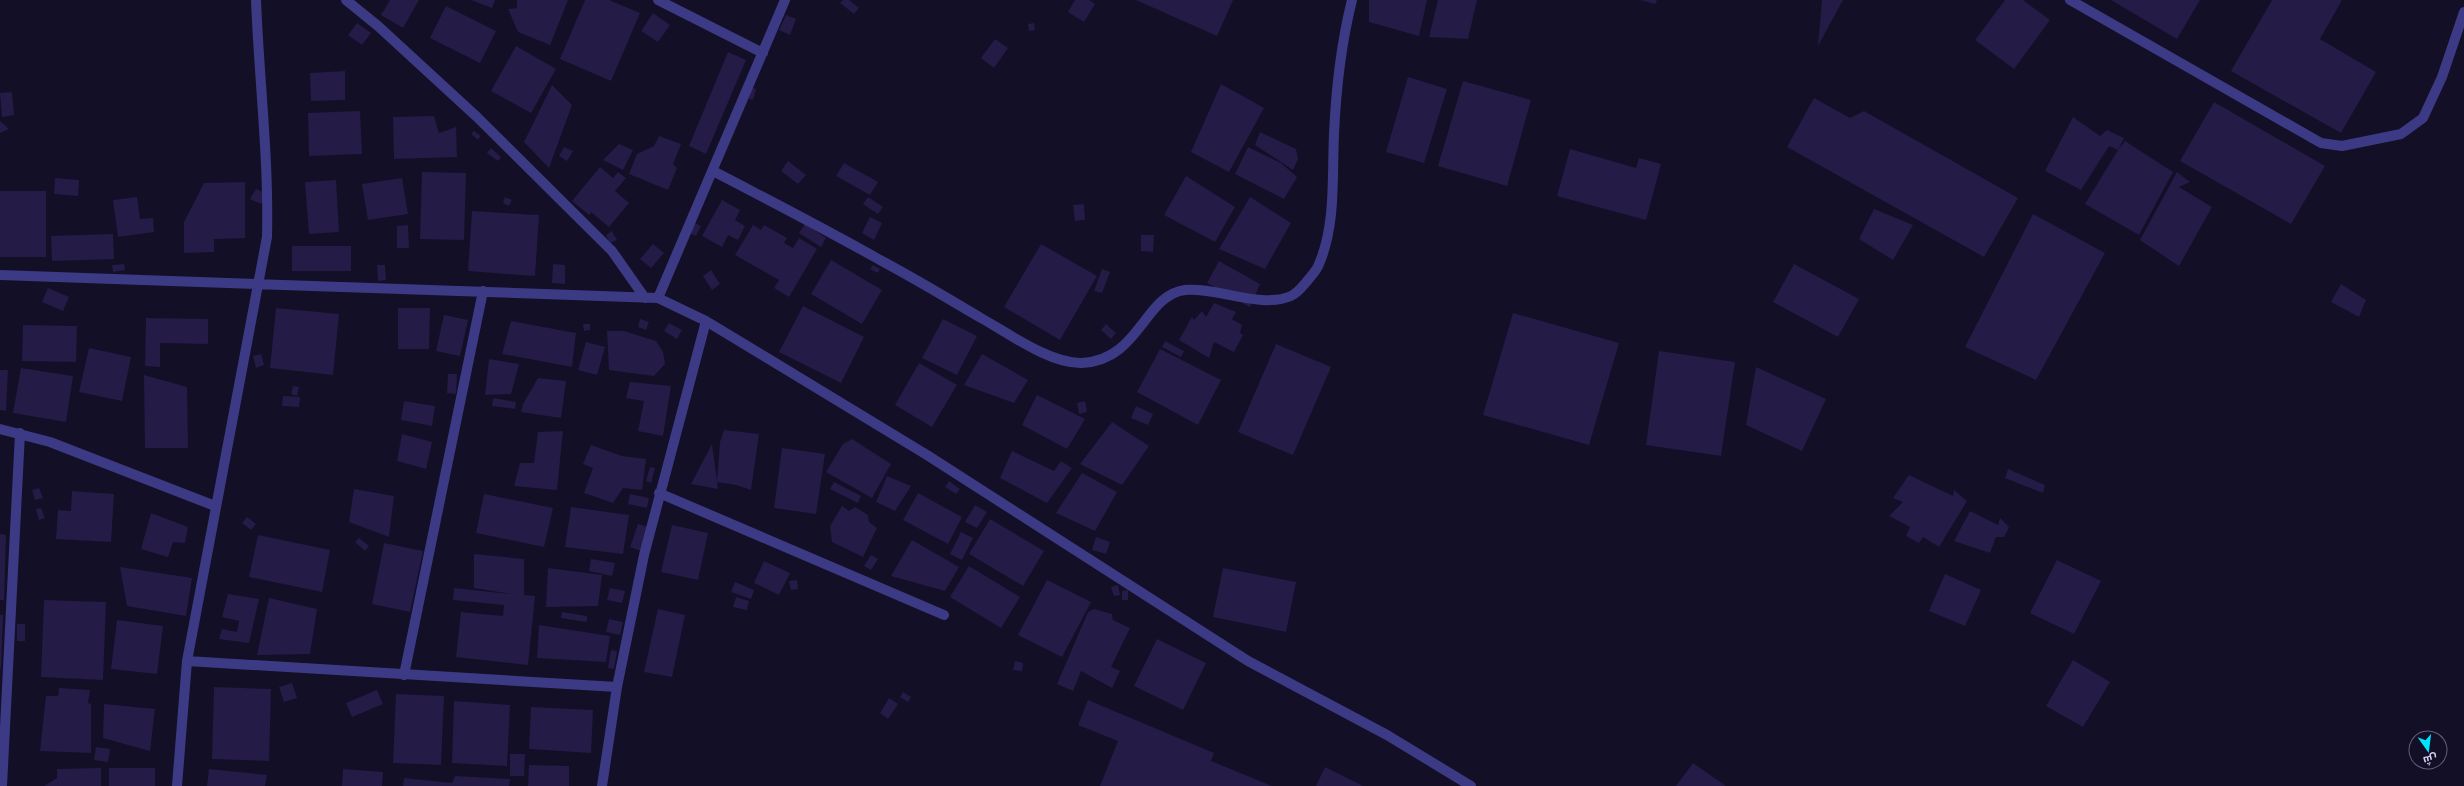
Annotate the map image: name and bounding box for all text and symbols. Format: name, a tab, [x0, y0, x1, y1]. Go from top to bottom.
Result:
north arrow	[2408, 730, 2448, 770]
text: ش	[2422, 751, 2439, 767]

